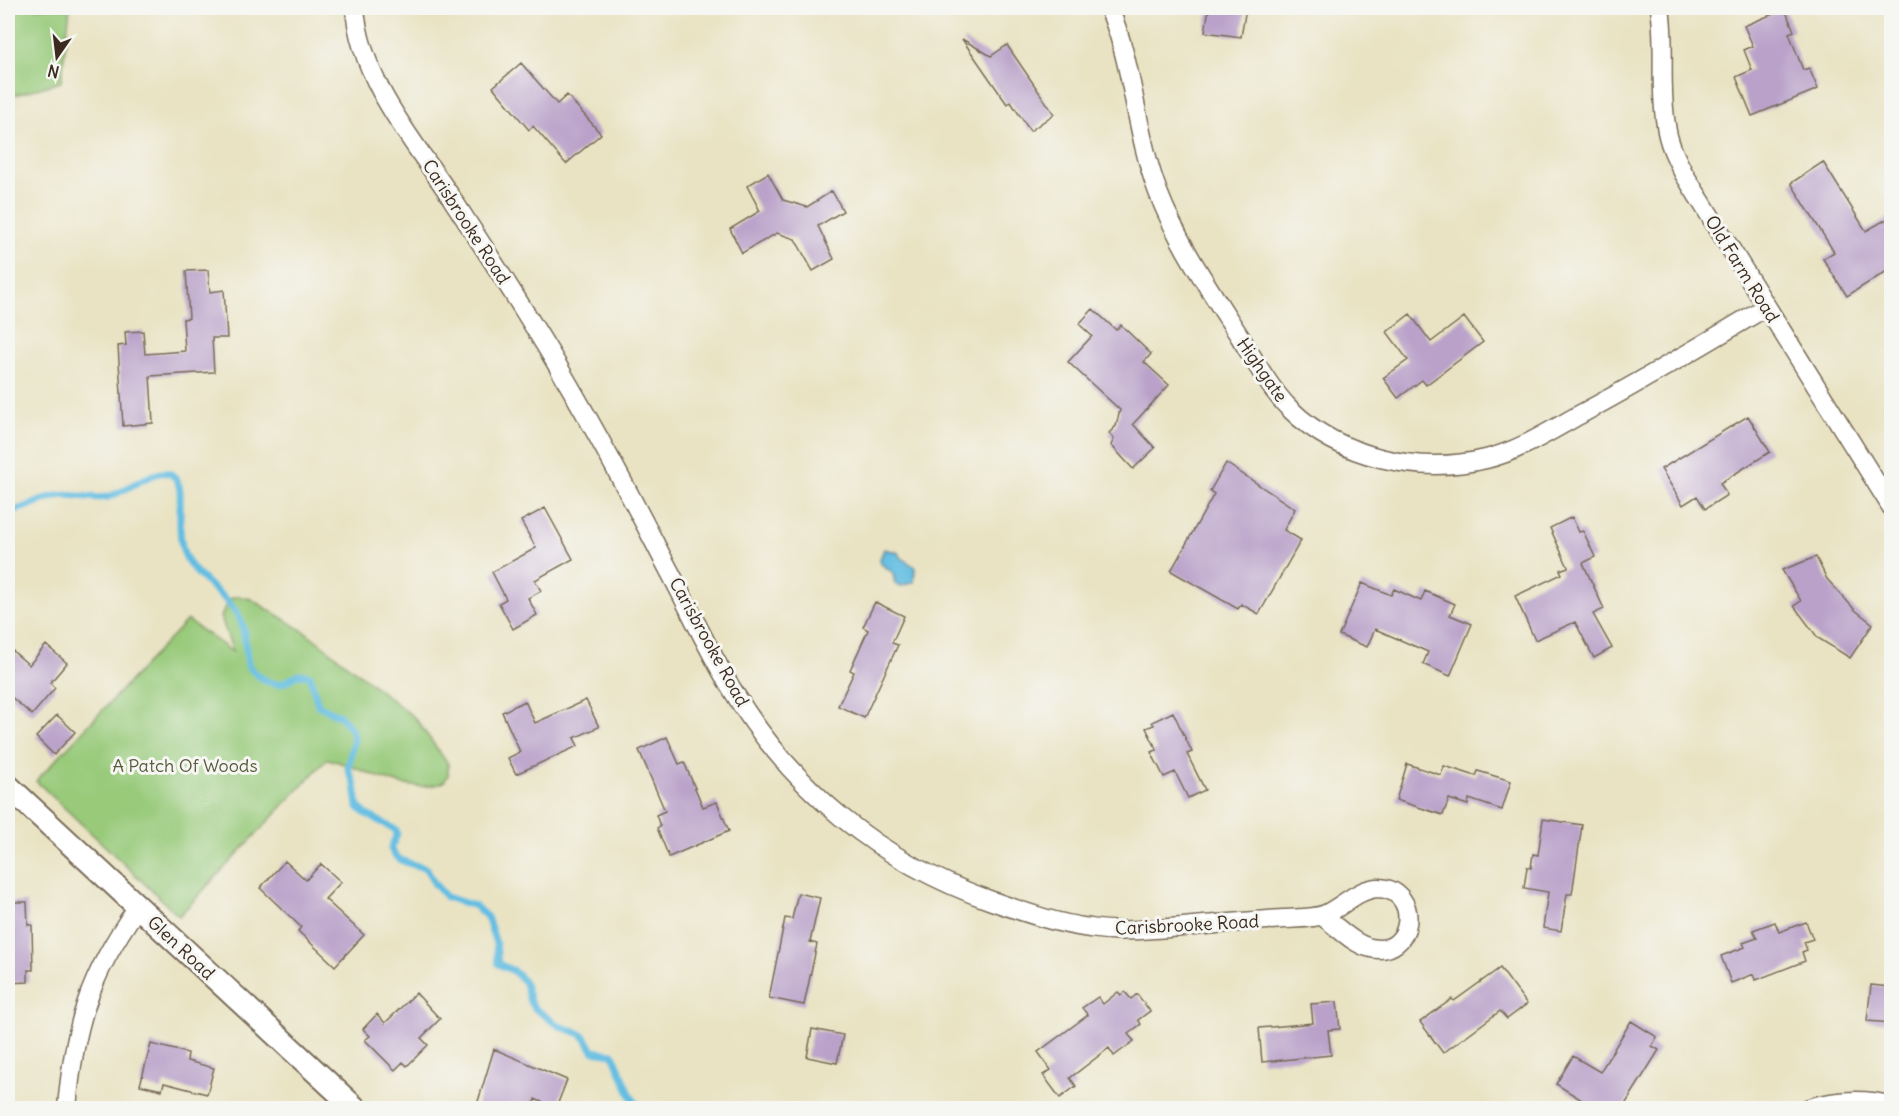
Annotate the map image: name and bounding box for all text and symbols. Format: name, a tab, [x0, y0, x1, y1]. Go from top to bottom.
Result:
north arrow	[27, 27, 87, 87]
text: N	[46, 61, 61, 83]
street label: Carisbrooke Road	[418, 155, 516, 289]
street label: Old Farm Road	[1700, 211, 1785, 327]
street label: Highgate	[1232, 333, 1293, 406]
street label: Carisbrooke Road	[664, 573, 755, 711]
park label: A Patch Of Woods	[112, 754, 258, 777]
street label: Carisbrooke Road	[1114, 909, 1260, 940]
street label: Glen Road	[143, 911, 220, 985]

